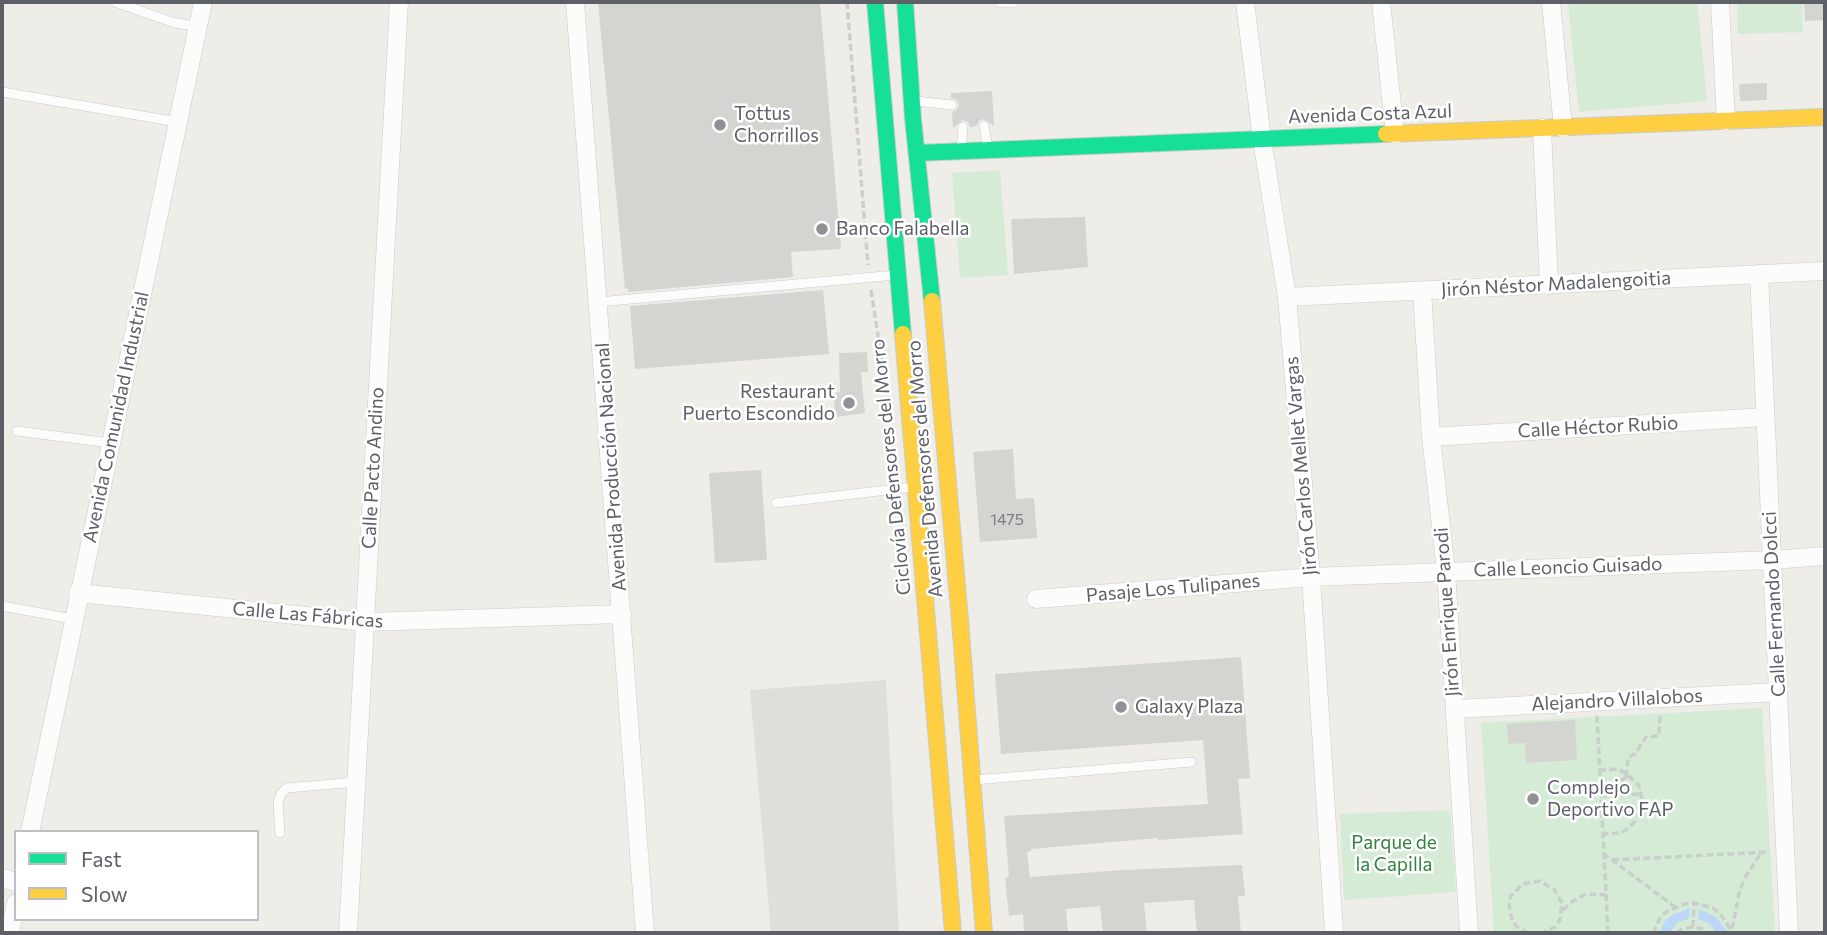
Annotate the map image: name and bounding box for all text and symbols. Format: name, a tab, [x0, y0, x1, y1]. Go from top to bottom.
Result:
street label: Avenida Costa Azul	[1288, 100, 1452, 128]
place label: Tottus Chorrillos	[734, 103, 819, 147]
marker: Tottus Chorrillos	[712, 117, 728, 133]
place label: Banco Falabella	[836, 218, 970, 240]
marker: Banco Falabella	[814, 221, 830, 237]
street label: Jirón Néstor Madalengoitia	[1440, 267, 1672, 301]
street label: Avenida Comunidad Industrial	[78, 289, 154, 545]
street label: Ciclovía Defensores del Morro	[866, 338, 916, 596]
street label: Avenida Defensores del Morro	[902, 339, 948, 599]
street label: Avenida Producción Nacional	[591, 342, 631, 592]
street label: Jirón Carlos Mellet Vargas	[1280, 356, 1322, 576]
place label: Restaurant Puerto Escondido	[683, 381, 835, 425]
street label: Calle Pacto Andino	[357, 386, 389, 550]
marker: Restaurant Puerto Escondido	[841, 395, 857, 411]
street label: Calle Héctor Rubio	[1517, 411, 1679, 443]
house number: 1475	[990, 510, 1024, 530]
street label: Calle Fernando Dolcci	[1758, 511, 1790, 697]
street label: Jirón Enrique Parodi	[1430, 526, 1464, 698]
street label: Calle Leoncio Guisado	[1473, 552, 1663, 582]
street label: Pasaje Los Tulipanes	[1085, 569, 1261, 607]
street label: Calle Las Fábricas	[232, 597, 384, 633]
street label: Alejandro Villalobos	[1531, 684, 1703, 716]
place label: Galaxy Plaza	[1135, 696, 1243, 718]
marker: Galaxy Plaza	[1113, 699, 1129, 715]
place label: Complejo Deportivo FAP	[1547, 777, 1673, 821]
marker: Complejo Deportivo FAP	[1525, 791, 1541, 807]
legend	[14, 830, 259, 921]
park label: Parque de la Capilla	[1351, 832, 1437, 876]
text: Fast	[81, 846, 122, 871]
text: Slow	[81, 881, 128, 906]

